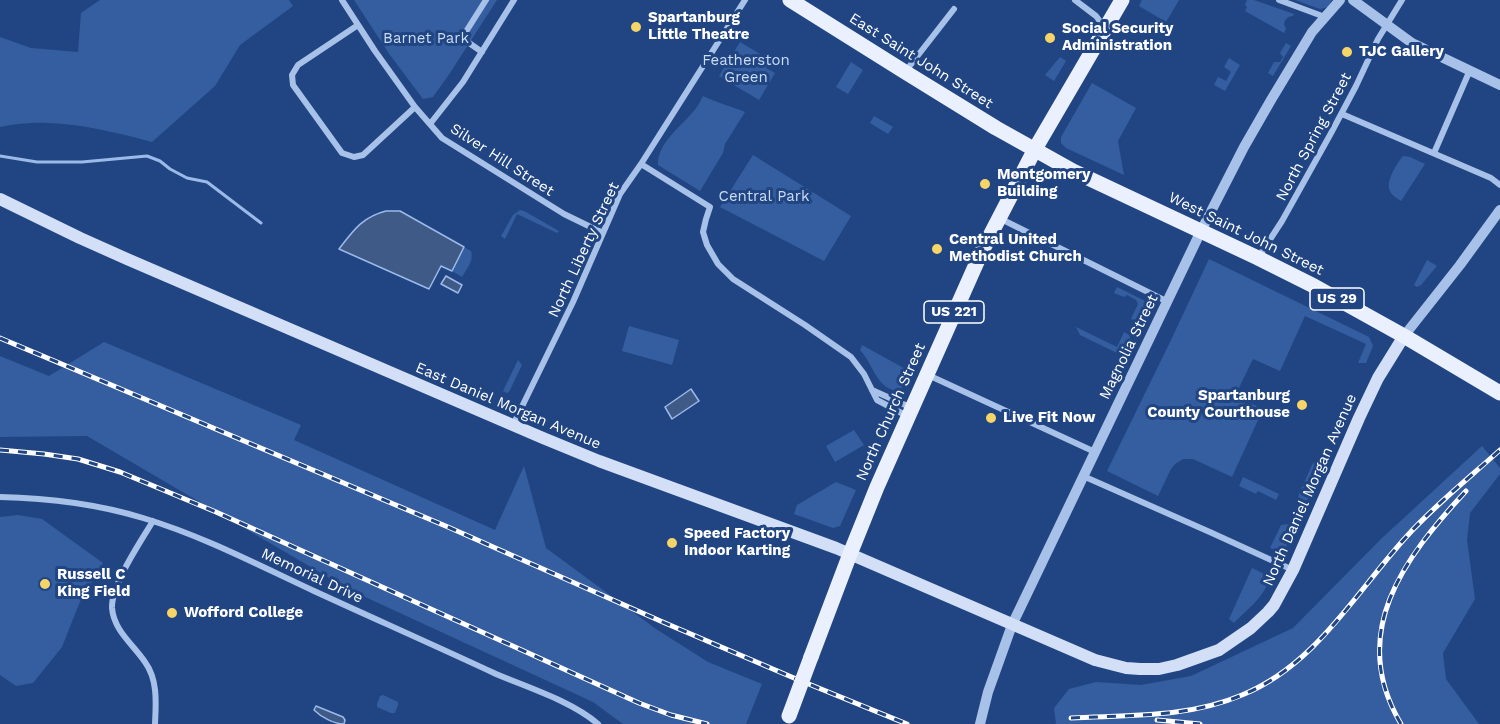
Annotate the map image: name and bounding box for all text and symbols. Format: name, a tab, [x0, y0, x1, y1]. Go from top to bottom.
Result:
place label: Spartanburg Little Theatre	[648, 9, 749, 44]
street label: East Saint John Street	[846, 9, 996, 113]
marker: Spartanburg Little Theatre	[629, 20, 643, 34]
place label: Social Security Administration	[1062, 20, 1173, 55]
park label: Barnet Park	[383, 30, 469, 48]
marker: Social Security Administration	[1043, 31, 1057, 45]
place label: TJC Gallery	[1359, 43, 1444, 61]
marker: TJC Gallery	[1340, 45, 1354, 59]
park label: Featherston Green	[702, 52, 790, 87]
street label: North Spring Street	[1273, 70, 1355, 204]
street label: Silver Hill Street	[447, 120, 557, 200]
place label: Montgomery Building	[997, 166, 1090, 201]
marker: Montgomery Building	[978, 177, 992, 191]
street label: North Liberty Street	[545, 179, 623, 321]
park label: Central Park	[719, 188, 809, 206]
street label: West Saint John Street	[1165, 189, 1327, 279]
place label: Central United Methodist Church	[949, 231, 1082, 266]
marker: Central United Methodist Church	[930, 242, 944, 256]
road number: US 29	[1310, 288, 1364, 310]
street label: Magnolia Street	[1096, 291, 1162, 403]
road number: US 221	[924, 301, 984, 323]
street label: North Church Street	[852, 340, 930, 484]
street label: East Daniel Morgan Avenue	[413, 359, 603, 453]
place label: Spartanburg County Courthouse	[1147, 387, 1290, 422]
street label: North Daniel Morgan Avenue	[1259, 391, 1361, 589]
marker: Spartanburg County Courthouse	[1295, 398, 1309, 412]
place label: Live Fit Now	[1003, 409, 1095, 427]
marker: Live Fit Now	[984, 411, 998, 425]
place label: Speed Factory Indoor Karting	[684, 525, 790, 560]
marker: Speed Factory Indoor Karting	[665, 536, 679, 550]
street label: Memorial Drive	[258, 545, 366, 607]
place label: Russell C King Field	[57, 566, 130, 601]
marker: Russell C King Field	[38, 577, 52, 591]
place label: Wofford College	[184, 604, 303, 622]
marker: Wofford College	[165, 606, 179, 620]

